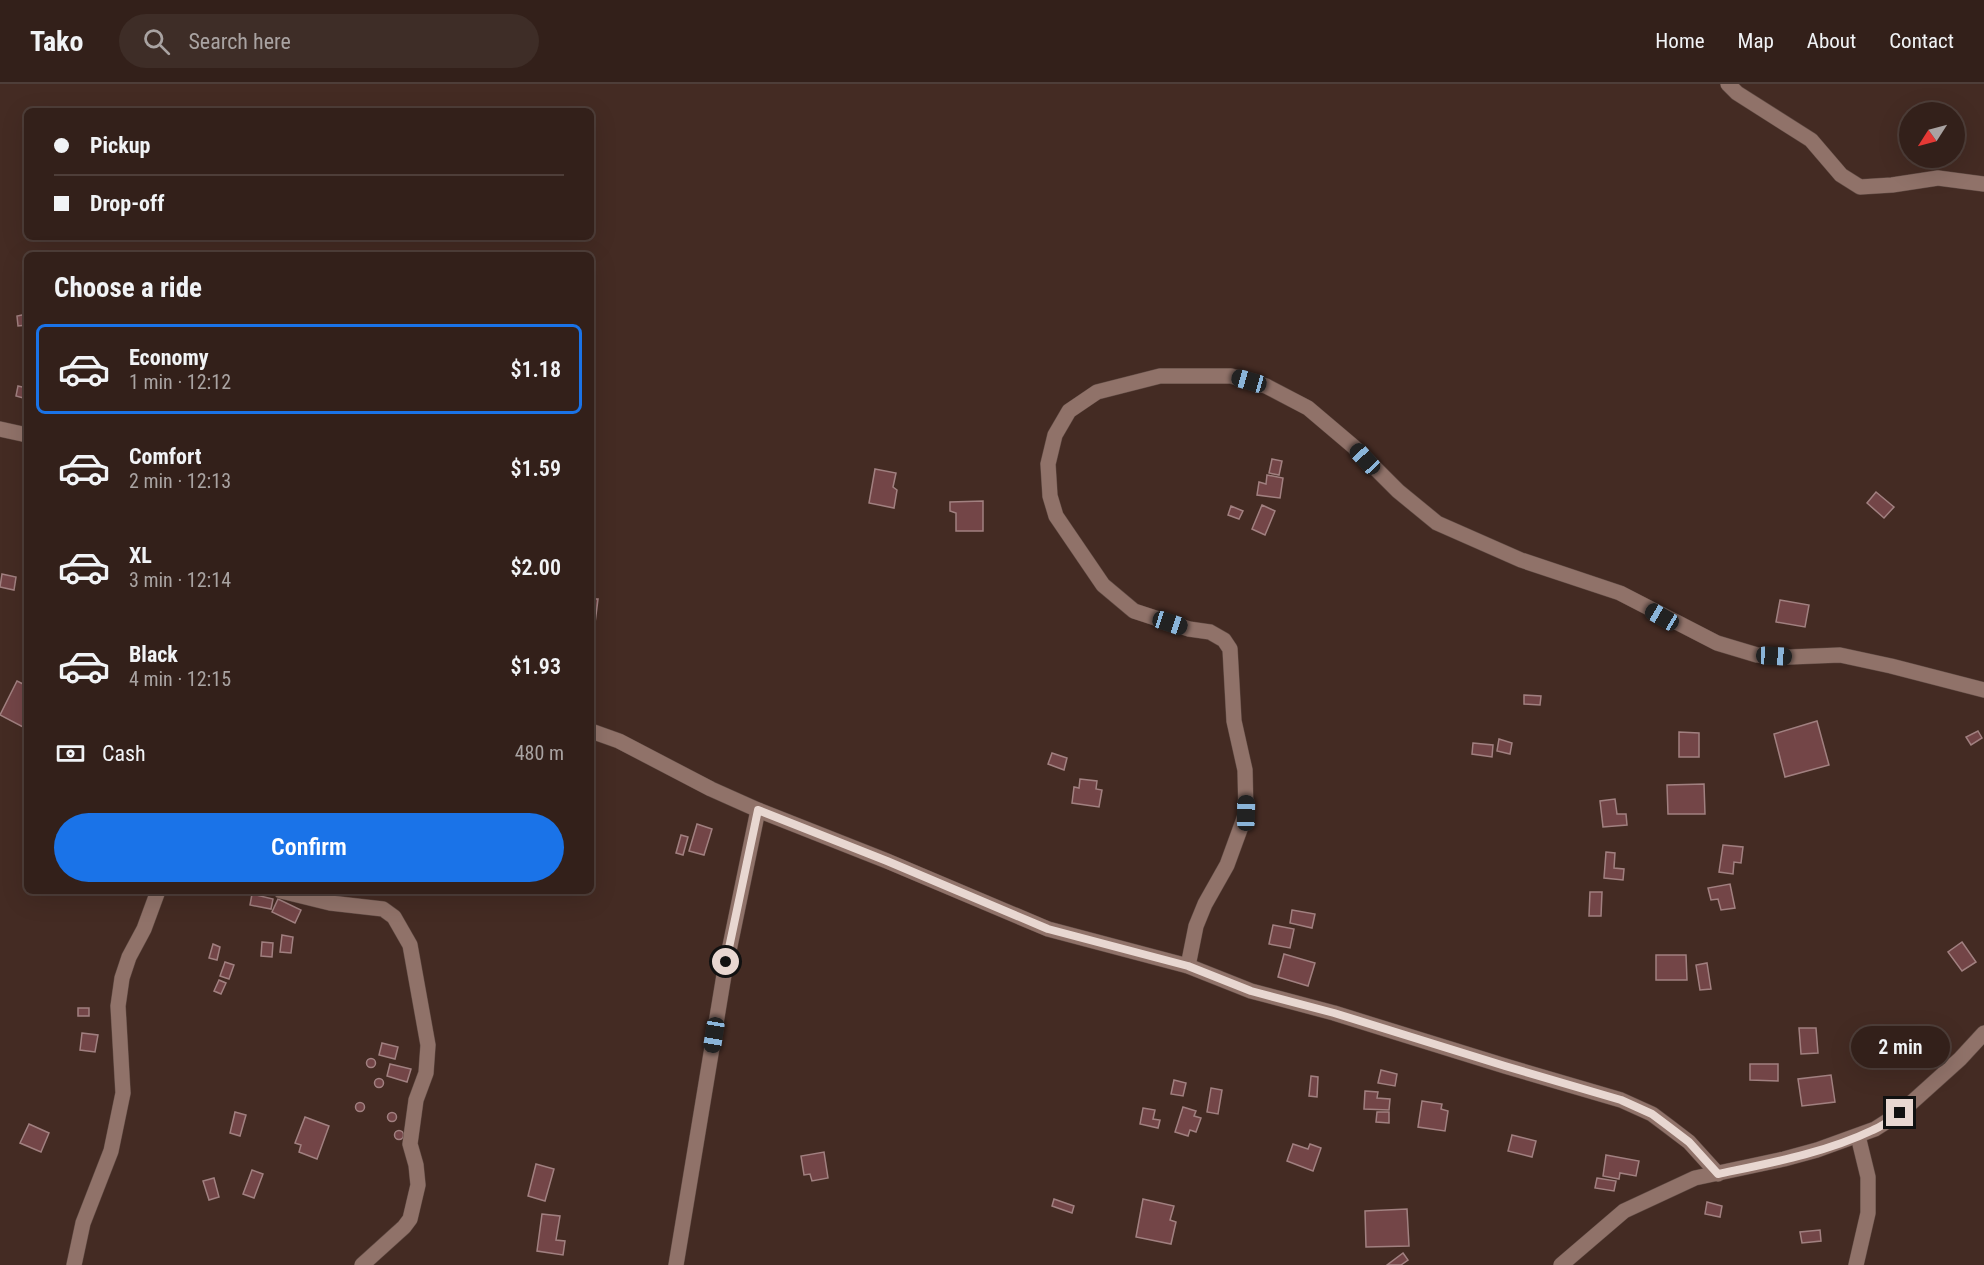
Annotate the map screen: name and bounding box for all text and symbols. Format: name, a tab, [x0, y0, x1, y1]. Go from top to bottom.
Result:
search box	[119, 14, 539, 68]
text: Tako	[30, 25, 83, 58]
icon: search	[140, 25, 173, 58]
text: Search here	[188, 29, 291, 54]
text: Home	[1655, 29, 1705, 53]
text: Map	[1738, 29, 1774, 53]
text: About	[1807, 29, 1856, 53]
text: Contact	[1889, 29, 1954, 53]
north arrow	[1899, 102, 1965, 168]
map controls	[1899, 102, 1965, 168]
text: Pickup	[90, 133, 150, 158]
text: Drop-off	[90, 191, 164, 216]
text: Choose a ride	[54, 272, 202, 304]
icon: car	[57, 342, 111, 396]
text: Economy	[129, 345, 209, 370]
text: $1.18	[510, 357, 561, 382]
car	[1229, 367, 1269, 395]
text: 1 min · 12:12	[129, 370, 231, 394]
car	[1346, 440, 1384, 478]
icon: car	[57, 441, 111, 495]
text: Comfort	[129, 444, 202, 469]
text: $1.59	[510, 456, 561, 481]
text: 2 min · 12:13	[129, 469, 231, 493]
icon: car	[57, 540, 111, 594]
text: XL	[129, 543, 152, 568]
text: $2.00	[510, 555, 561, 580]
text: 3 min · 12:14	[129, 568, 231, 592]
car	[1642, 600, 1682, 634]
car	[1150, 609, 1190, 637]
icon: car	[57, 639, 111, 693]
text: Black	[129, 642, 178, 667]
car	[1756, 646, 1792, 666]
text: $1.93	[510, 654, 561, 679]
text: 4 min · 12:15	[129, 667, 231, 691]
icon: cash	[54, 737, 87, 770]
text: Cash	[102, 741, 146, 766]
text: 480 m	[515, 741, 564, 765]
car	[1237, 795, 1255, 831]
button: Confirm	[54, 813, 564, 882]
route start	[712, 948, 739, 975]
car	[702, 1016, 726, 1054]
callout: 2 min	[1850, 1026, 1950, 1068]
text: 2 min	[1878, 1035, 1923, 1059]
route end	[1886, 1099, 1913, 1126]

